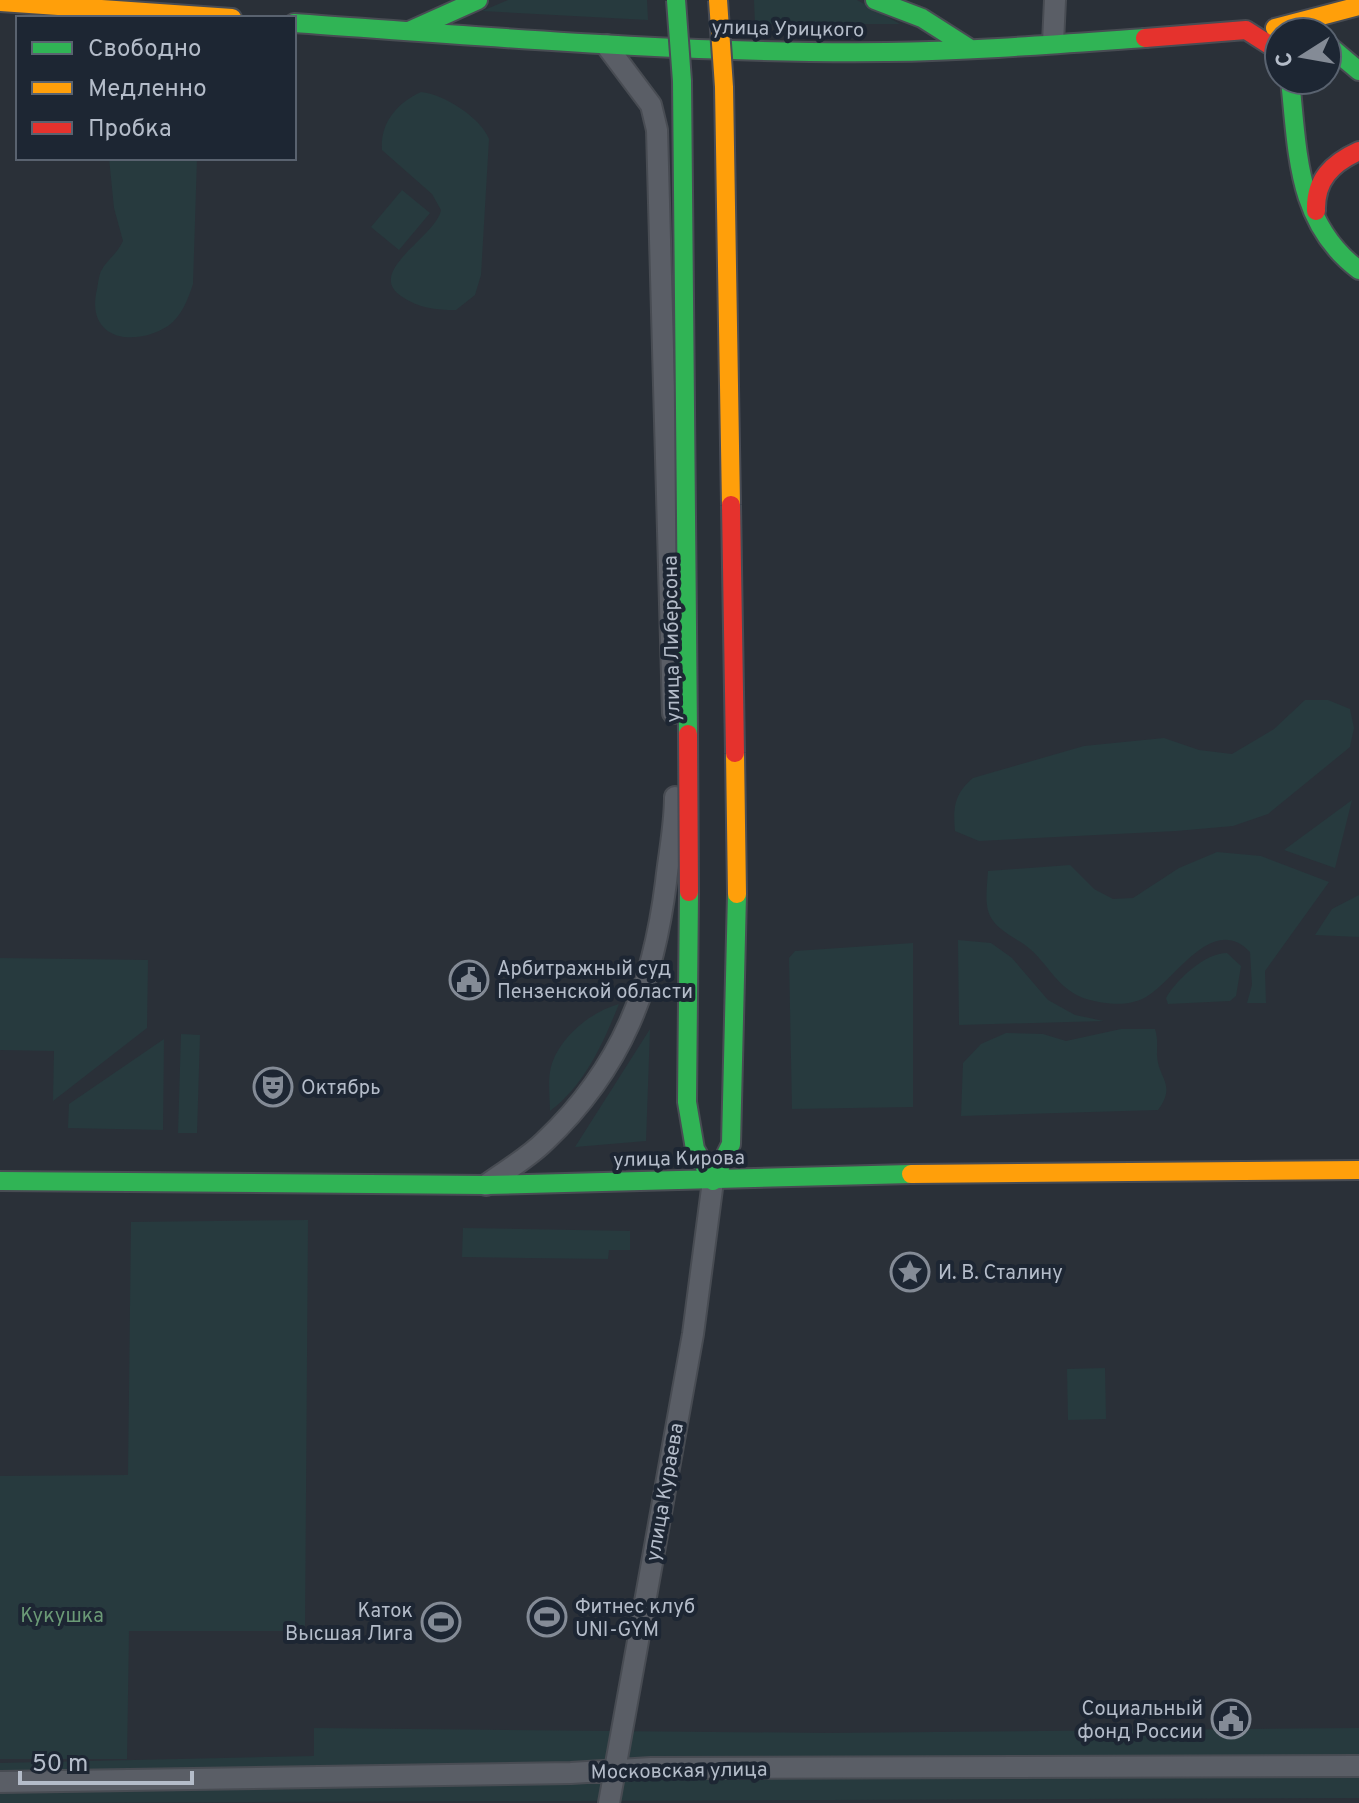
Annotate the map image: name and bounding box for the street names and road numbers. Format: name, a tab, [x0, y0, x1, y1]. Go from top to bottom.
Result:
street label: улица Урицкого	[711, 16, 865, 44]
street label: улица Либерсона	[659, 555, 687, 723]
street label: улица Кирова	[613, 1146, 745, 1174]
street label: улица Кураева	[641, 1421, 691, 1564]
street label: Московская улица	[590, 1757, 768, 1787]

